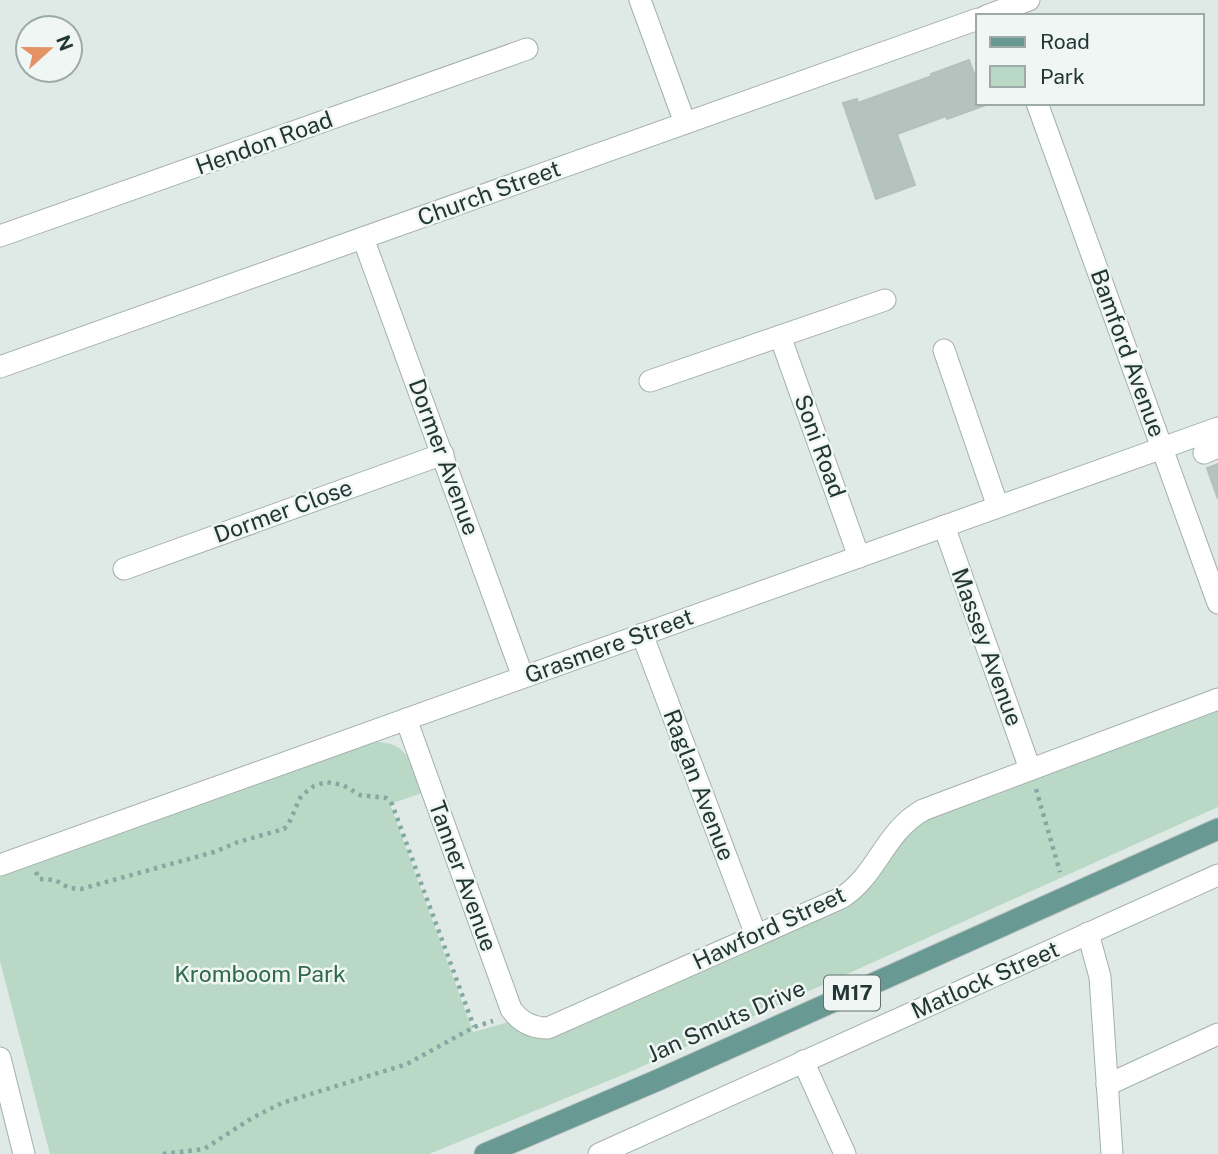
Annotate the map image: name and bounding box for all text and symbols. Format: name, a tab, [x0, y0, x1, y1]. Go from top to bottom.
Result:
north arrow	[14, 14, 84, 84]
legend	[976, 14, 1204, 105]
text: Road	[1040, 29, 1090, 54]
text: N	[52, 32, 78, 54]
text: Park	[1040, 64, 1085, 89]
street label: Hendon Road	[192, 105, 336, 180]
street label: Church Street	[414, 154, 564, 231]
street label: Bamford Avenue	[1086, 265, 1171, 440]
street label: Dormer Avenue	[404, 375, 485, 539]
street label: Soni Road	[789, 391, 852, 501]
street label: Dormer Close	[210, 473, 356, 548]
street label: Massey Avenue	[946, 564, 1029, 729]
street label: Grasmere Street	[521, 603, 697, 688]
street label: Raglan Avenue	[658, 705, 741, 864]
street label: Tanner Avenue	[424, 797, 503, 955]
street label: Hawford Street	[688, 880, 849, 975]
street label: Matlock Street	[907, 935, 1063, 1024]
park label: Kromboom Park	[174, 960, 346, 987]
street label: Jan Smuts Drive	[643, 974, 809, 1068]
road number: M17	[824, 976, 880, 1010]

